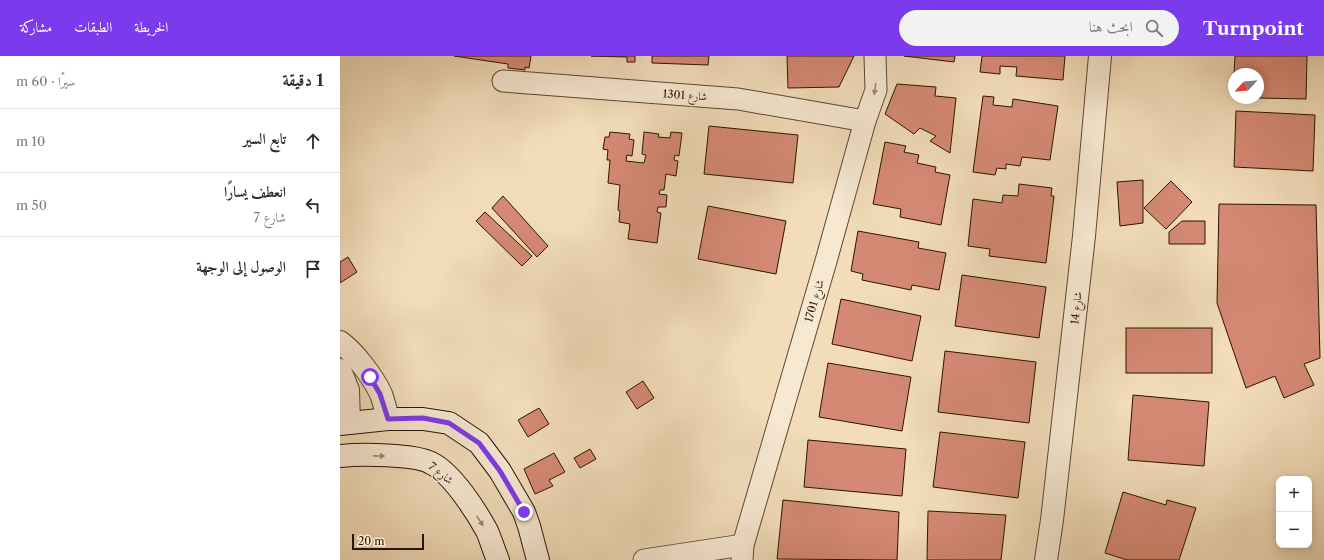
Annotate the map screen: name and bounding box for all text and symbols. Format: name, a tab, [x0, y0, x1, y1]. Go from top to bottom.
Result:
search box	[899, 10, 1179, 46]
text: ابحث هنا	[1089, 17, 1133, 36]
icon: search	[1143, 17, 1165, 39]
text: Turnpoint	[1203, 17, 1304, 40]
text: مشاركة	[20, 18, 52, 36]
text: الطبقات	[74, 18, 112, 36]
text: الخريطة	[134, 18, 168, 36]
north arrow	[1228, 68, 1264, 104]
text: 1 دقيقة	[282, 70, 324, 90]
text: سيرًا · 60 m	[16, 73, 75, 89]
one-way arrow	[872, 83, 878, 95]
street label: شارع 1301	[662, 86, 708, 107]
text: تابع السير	[243, 129, 286, 148]
icon: ahead	[302, 130, 324, 152]
text: 10 m	[16, 133, 45, 149]
text: انعطف يسارًا	[224, 182, 286, 201]
icon: left	[302, 194, 324, 216]
text: 50 m	[16, 197, 47, 213]
text: شارع 7	[254, 209, 286, 225]
text: الوصول إلى الوجهة	[196, 257, 286, 276]
icon: arrive	[302, 258, 324, 280]
street label: شارع 1701	[801, 278, 830, 325]
street label: شارع 14	[1067, 291, 1088, 325]
route start	[361, 368, 379, 386]
one-way arrow	[373, 453, 386, 459]
street label: شارع 7	[424, 459, 456, 489]
map controls	[1276, 476, 1312, 548]
button: +	[1276, 476, 1312, 512]
route end	[515, 503, 533, 521]
button: −	[1276, 512, 1312, 548]
one-way arrow	[476, 516, 484, 526]
scale bar	[352, 532, 424, 551]
text: 20 m	[358, 534, 384, 548]

